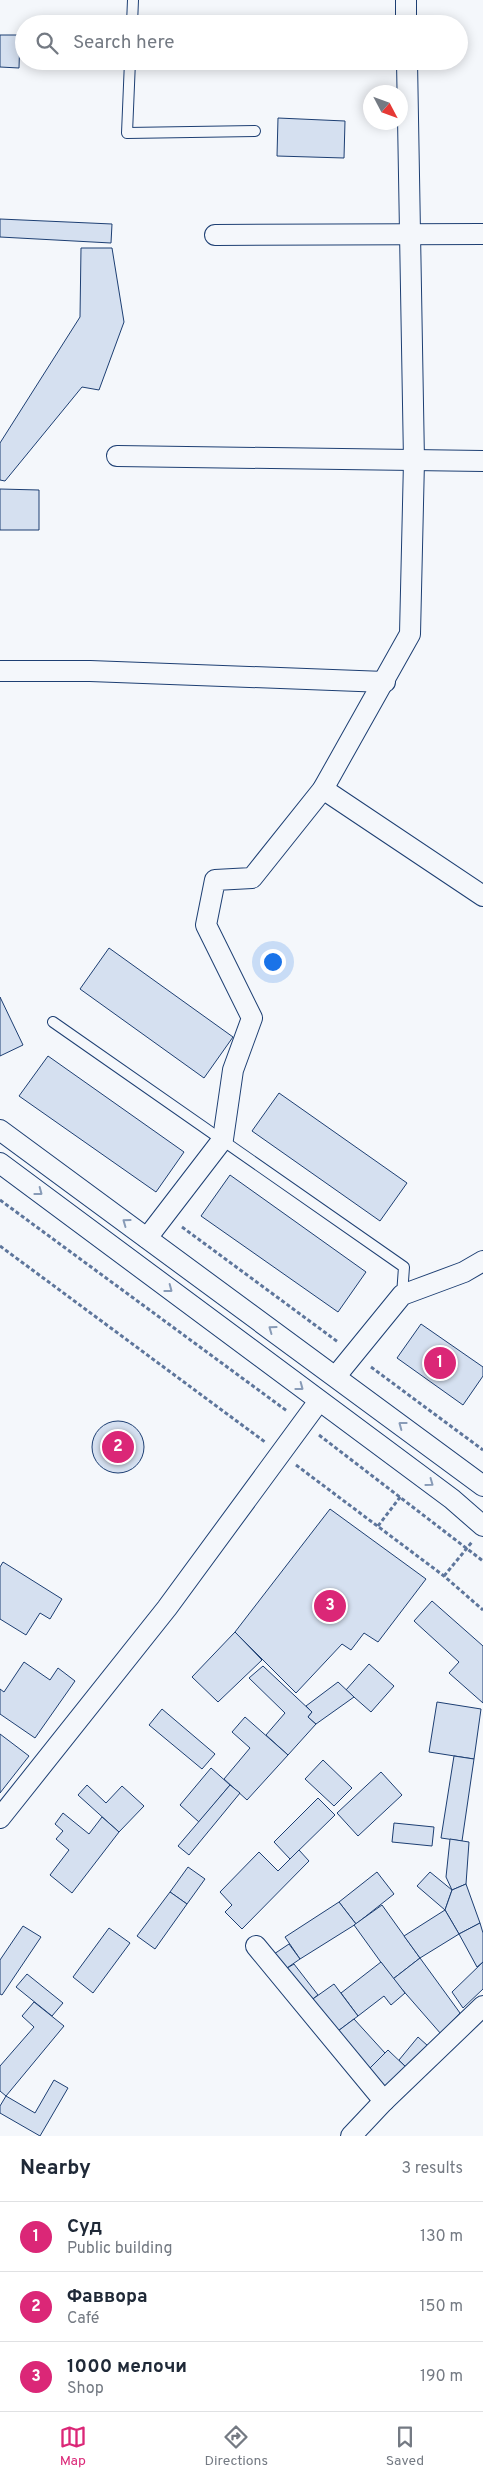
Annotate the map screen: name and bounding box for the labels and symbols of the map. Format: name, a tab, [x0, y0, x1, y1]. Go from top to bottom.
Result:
north arrow	[363, 85, 408, 130]
your location	[260, 949, 286, 975]
one-way arrow	[33, 1186, 43, 1195]
one-way arrow	[122, 1219, 132, 1228]
one-way arrow	[163, 1284, 172, 1292]
one-way arrow	[268, 1326, 277, 1335]
pin: 1	[424, 1344, 456, 1382]
one-way arrow	[294, 1381, 303, 1389]
one-way arrow	[398, 1422, 408, 1431]
pin: 2	[102, 1428, 134, 1466]
one-way arrow	[424, 1477, 434, 1486]
pin: 3	[314, 1587, 346, 1625]

